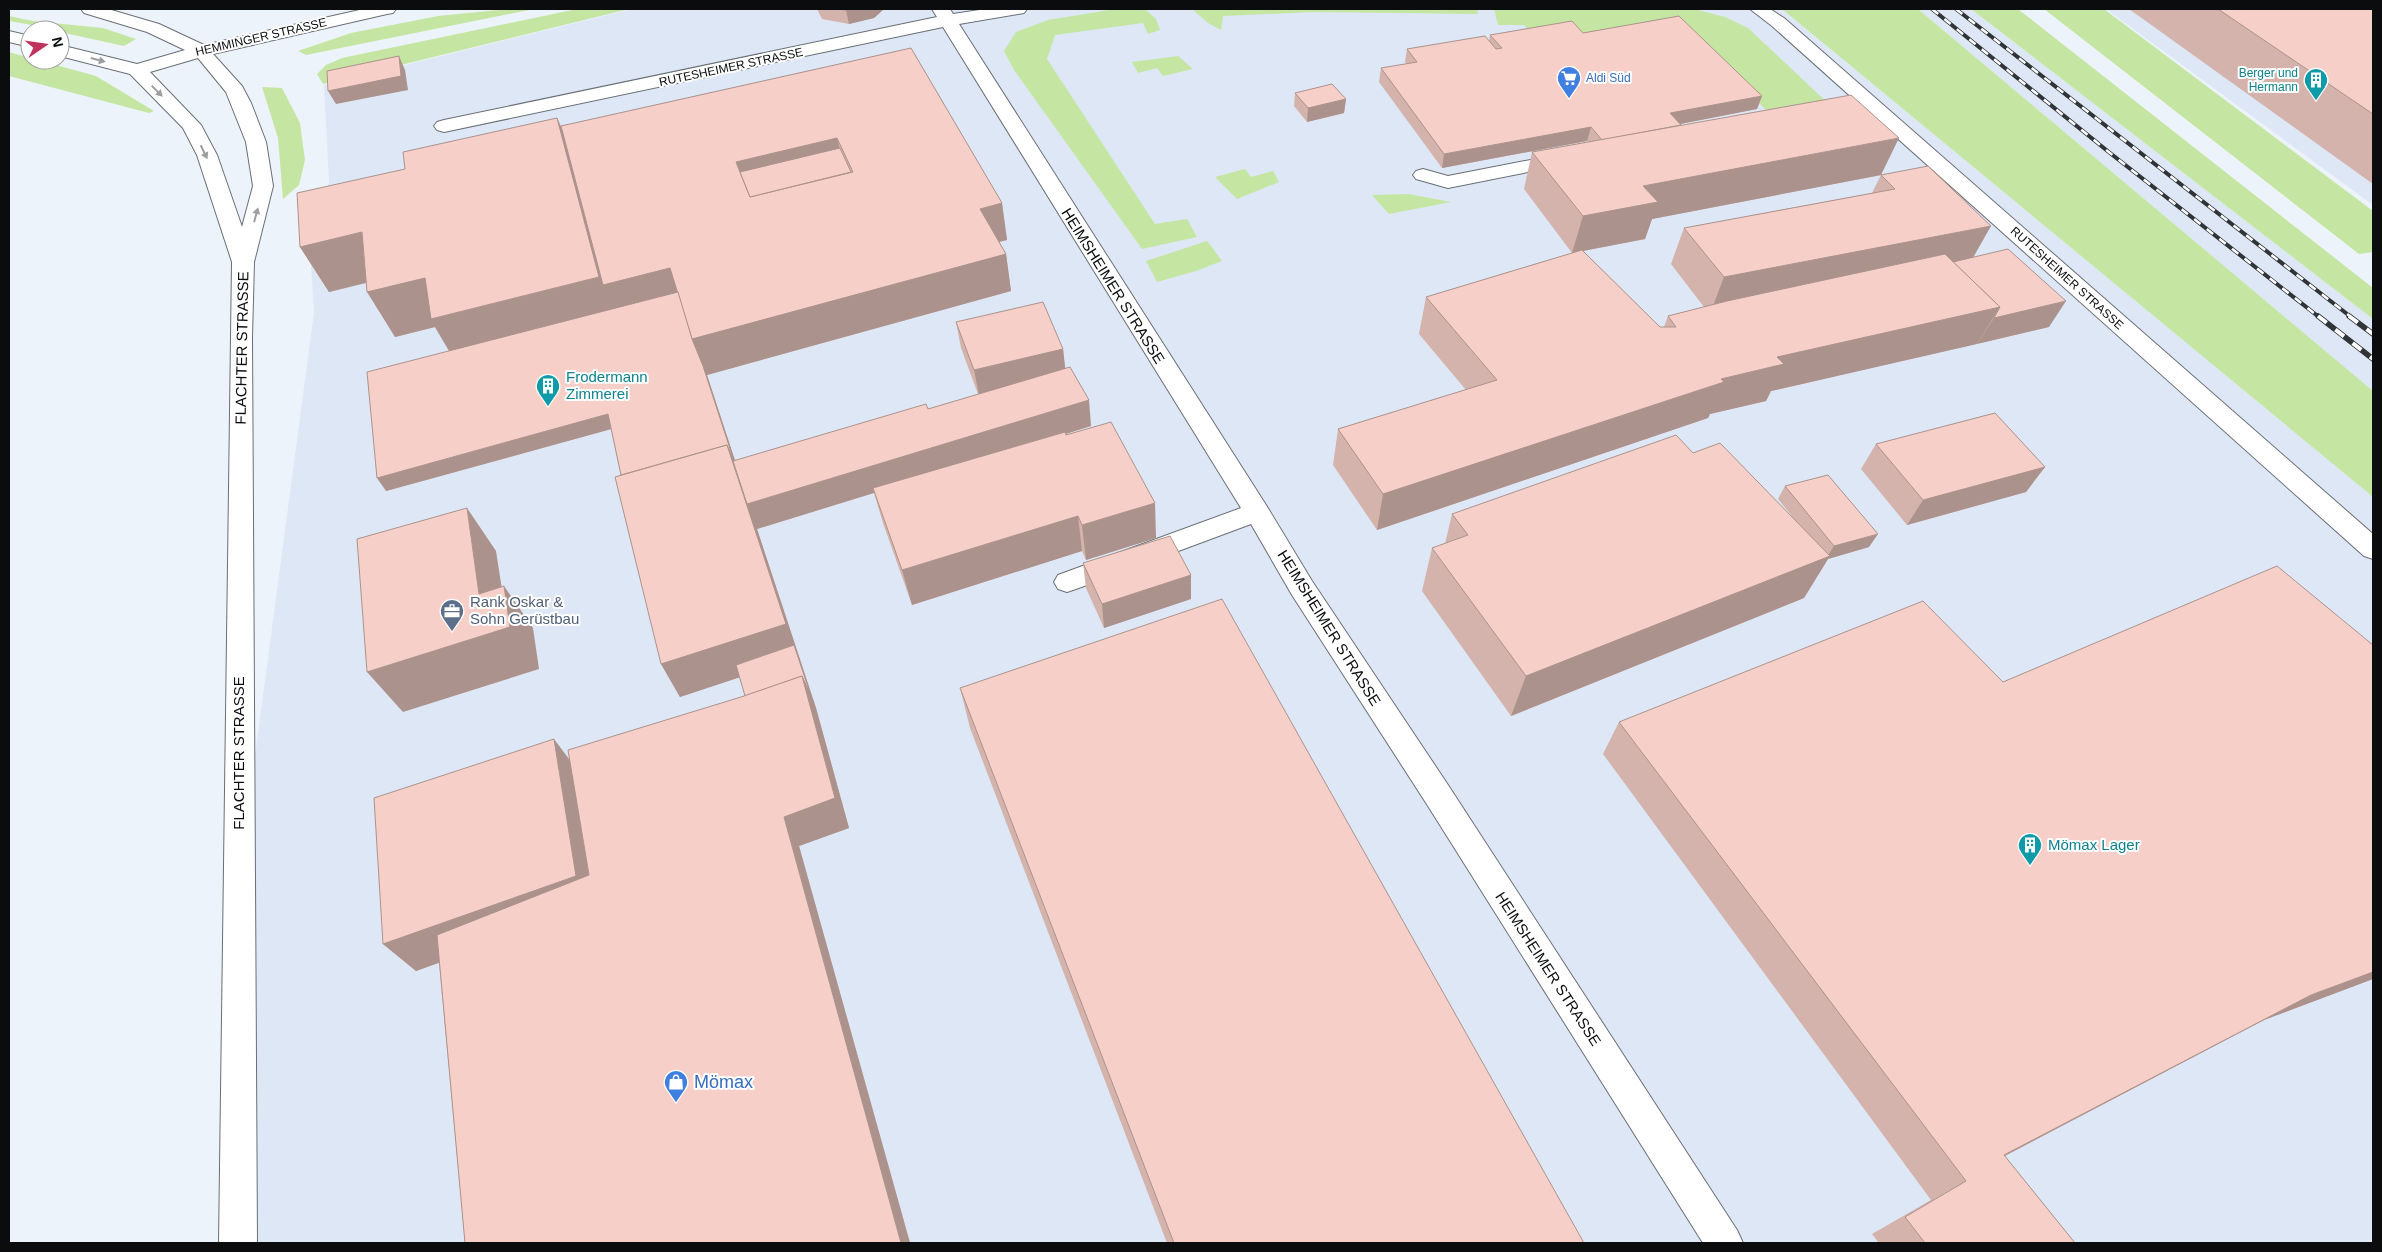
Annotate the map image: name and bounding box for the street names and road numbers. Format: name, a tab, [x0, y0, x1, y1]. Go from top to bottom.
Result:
street label: HEMMINGER STRASSE	[194, 15, 328, 59]
street label: RUTESHEIMER STRASSE	[658, 45, 804, 89]
street label: HEIMSHEIMER STRASSE	[1059, 205, 1168, 367]
street label: RUTESHEIMER STRASSE	[2008, 224, 2126, 332]
street label: FLACHTER STRASSE	[232, 271, 251, 425]
street label: HEIMSHEIMER STRASSE	[1275, 547, 1384, 709]
street label: FLACHTER STRASSE	[230, 676, 247, 830]
street label: HEIMSHEIMER STRASSE	[1492, 889, 1605, 1049]

